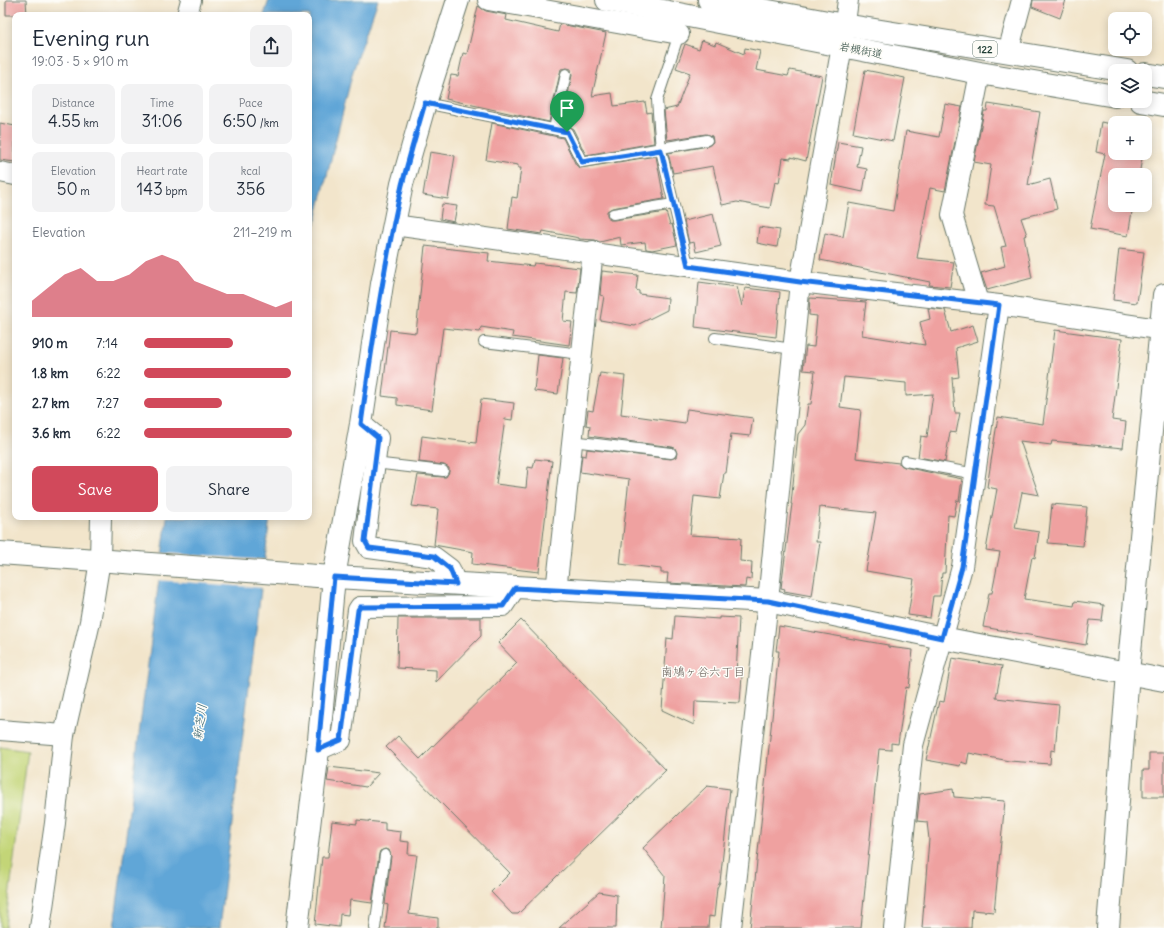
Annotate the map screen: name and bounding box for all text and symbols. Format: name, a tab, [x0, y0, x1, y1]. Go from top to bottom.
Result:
map controls	[1108, 12, 1152, 212]
button: locate	[1108, 12, 1152, 56]
text: Evening run	[32, 24, 150, 52]
button: share	[250, 25, 292, 67]
street label: 岩槻街道	[838, 39, 884, 61]
road number: 122	[973, 41, 997, 57]
text: 19:03 · 5 × 910 m	[32, 53, 129, 70]
button: layers	[1108, 64, 1152, 108]
pin	[550, 91, 584, 132]
text: Distance	[52, 96, 95, 110]
text: Time	[150, 96, 174, 110]
text: Pace	[239, 96, 263, 110]
icon: arrive	[556, 97, 578, 119]
text: 4.55	[48, 110, 81, 132]
text: 31:06	[141, 110, 183, 132]
text: 6:50	[222, 110, 257, 132]
text: km	[81, 116, 99, 130]
text: /km	[257, 116, 279, 130]
button: +	[1108, 116, 1152, 160]
text: Elevation	[51, 164, 96, 178]
text: Heart rate	[136, 164, 188, 178]
text: kcal	[241, 164, 261, 178]
button: −	[1108, 168, 1152, 212]
text: 50	[57, 178, 78, 200]
text: 143	[137, 178, 163, 200]
text: 356	[236, 178, 265, 200]
text: m	[78, 184, 90, 198]
text: bpm	[163, 184, 187, 198]
text: Elevation	[32, 224, 85, 241]
text: 211–219 m	[233, 224, 292, 241]
text: 910 m	[32, 335, 68, 352]
text: 7:14	[96, 335, 118, 352]
text: 1.8 km	[32, 365, 68, 382]
text: 6:22	[96, 365, 121, 382]
text: 2.7 km	[32, 395, 69, 412]
text: 7:27	[96, 395, 119, 412]
text: 3.6 km	[32, 425, 71, 442]
text: 6:22	[96, 425, 121, 442]
button: Save	[32, 466, 158, 512]
button: Share	[166, 466, 292, 512]
district label: 南鳩ヶ谷六丁目	[661, 664, 745, 679]
water label: 新芝川	[190, 703, 209, 741]

